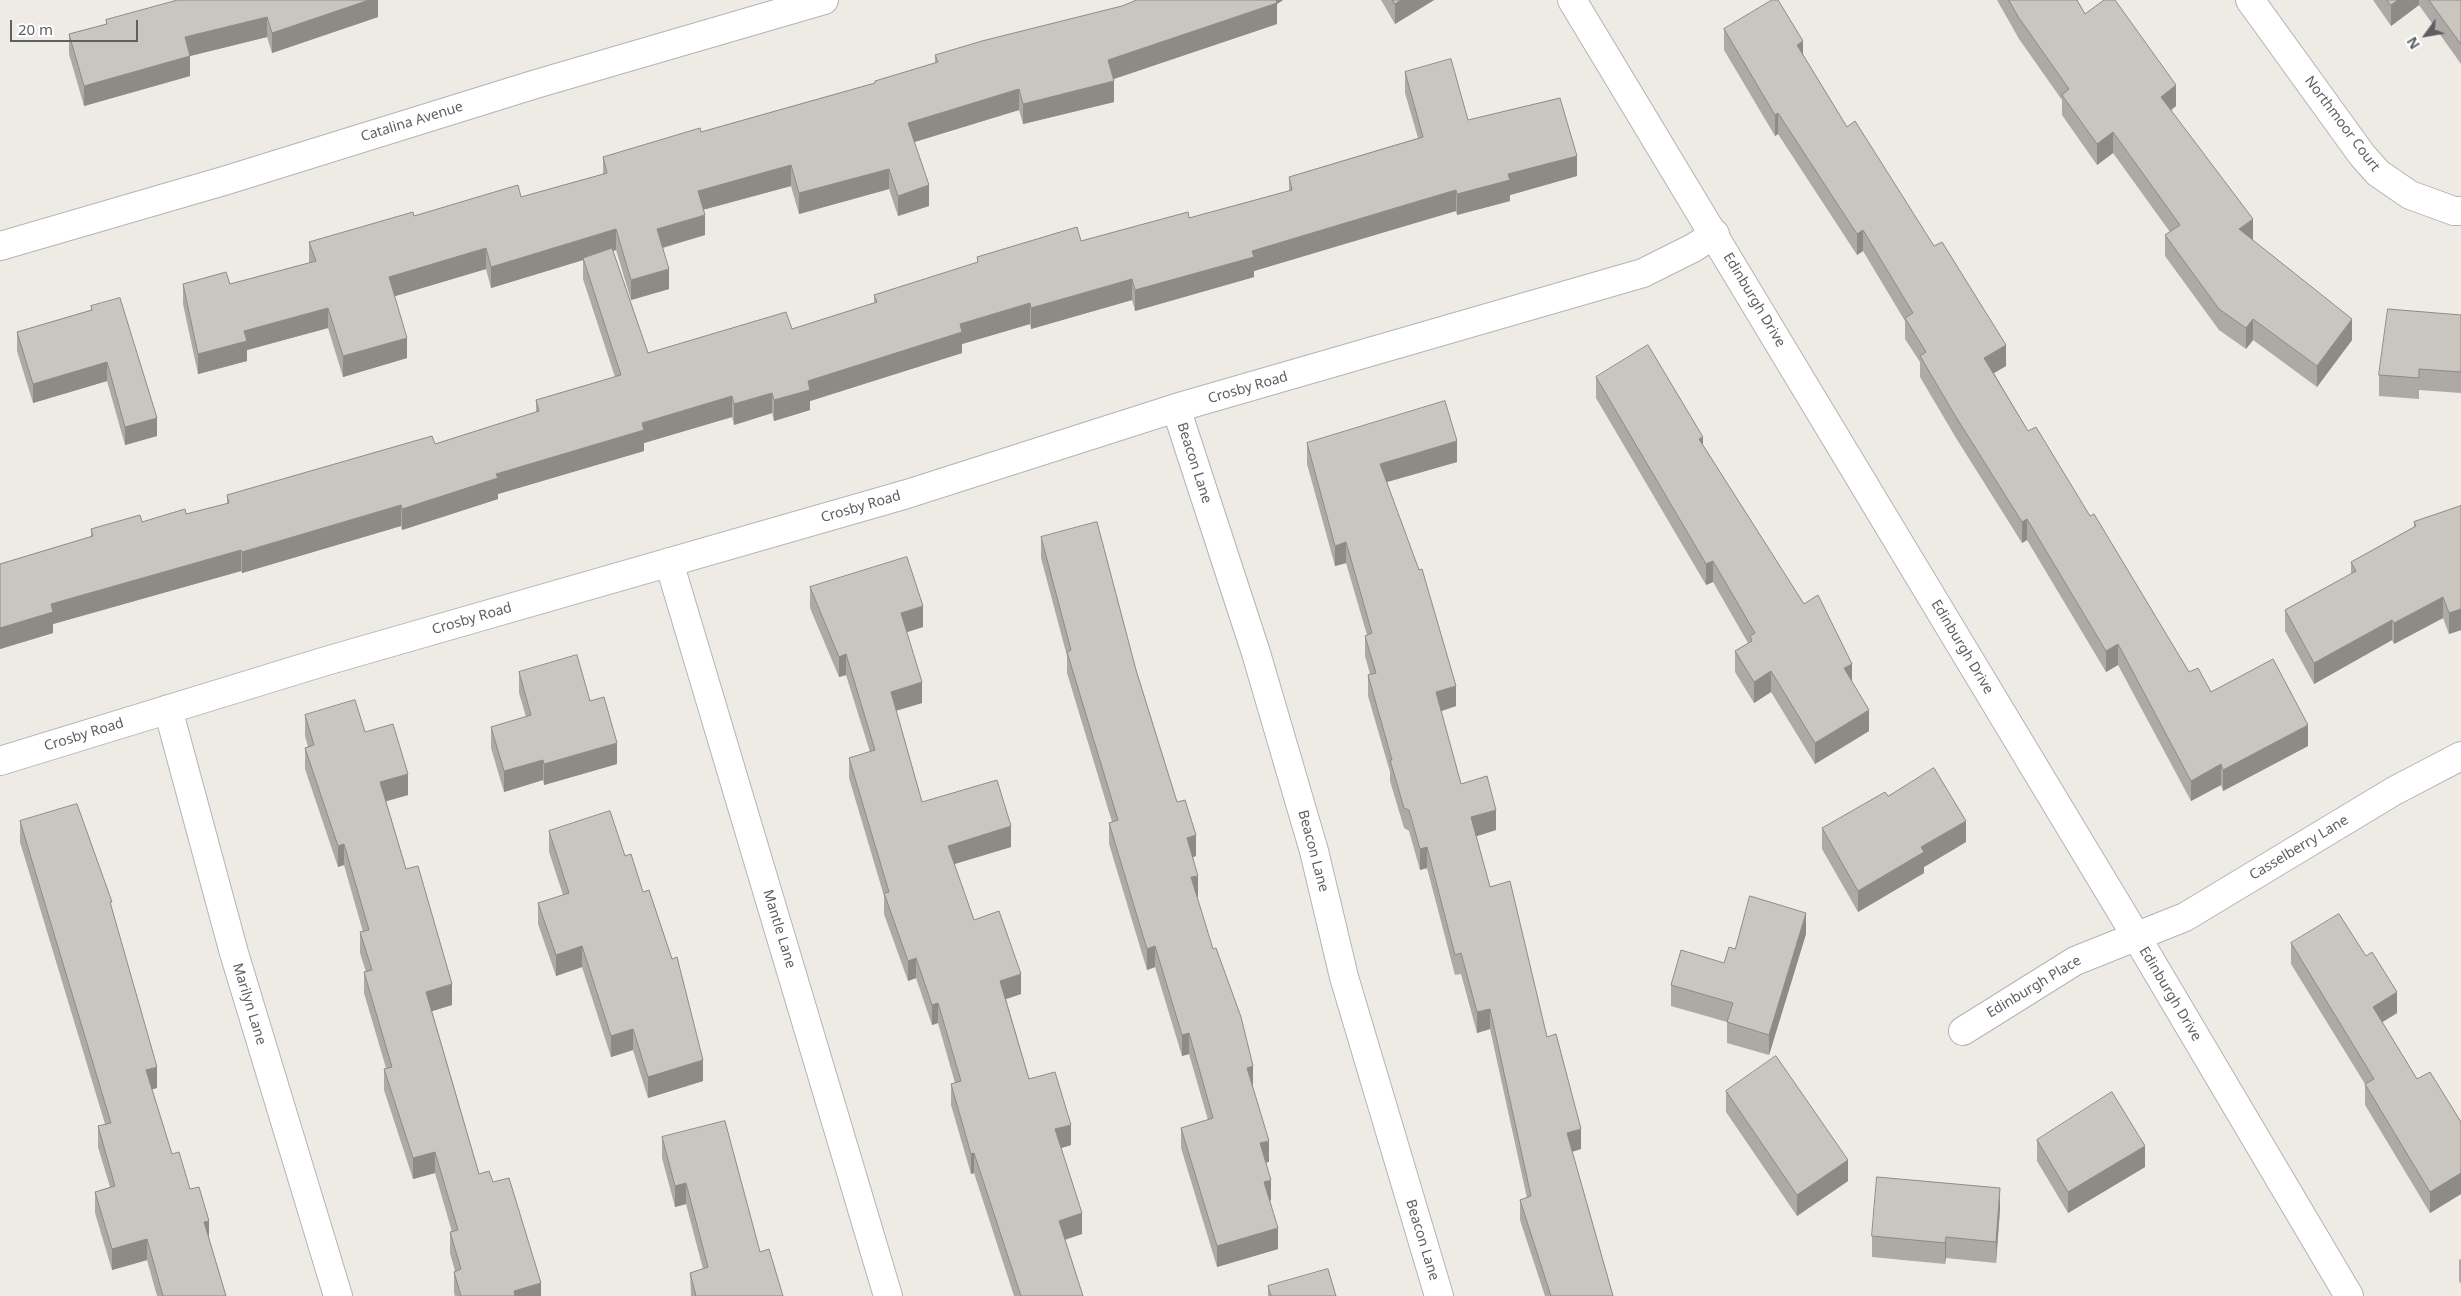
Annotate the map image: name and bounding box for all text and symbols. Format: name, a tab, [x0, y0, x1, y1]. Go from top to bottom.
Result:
scale bar	[12, 10, 140, 42]
north arrow	[2401, 10, 2451, 60]
text: 20 m	[18, 19, 53, 39]
text: N	[2402, 33, 2424, 53]
street label: Northmoor Court	[2301, 73, 2383, 175]
street label: Catalina Avenue	[359, 98, 465, 146]
street label: Edinburgh Drive	[1719, 250, 1789, 350]
street label: Crosby Road	[1206, 369, 1290, 407]
street label: Beacon Lane	[1173, 420, 1215, 506]
street label: Crosby Road	[819, 488, 903, 526]
street label: Edinburgh Drive	[1927, 597, 1997, 697]
street label: Crosby Road	[430, 600, 514, 638]
street label: Crosby Road	[42, 715, 126, 755]
street label: Beacon Lane	[1294, 808, 1332, 894]
street label: Casselberry Lane	[2247, 812, 2351, 884]
street label: Mantle Lane	[759, 888, 799, 970]
street label: Edinburgh Drive	[2135, 944, 2205, 1044]
street label: Edinburgh Place	[1984, 952, 2084, 1022]
street label: Marilyn Lane	[229, 961, 269, 1047]
street label: Beacon Lane	[1402, 1197, 1442, 1283]

